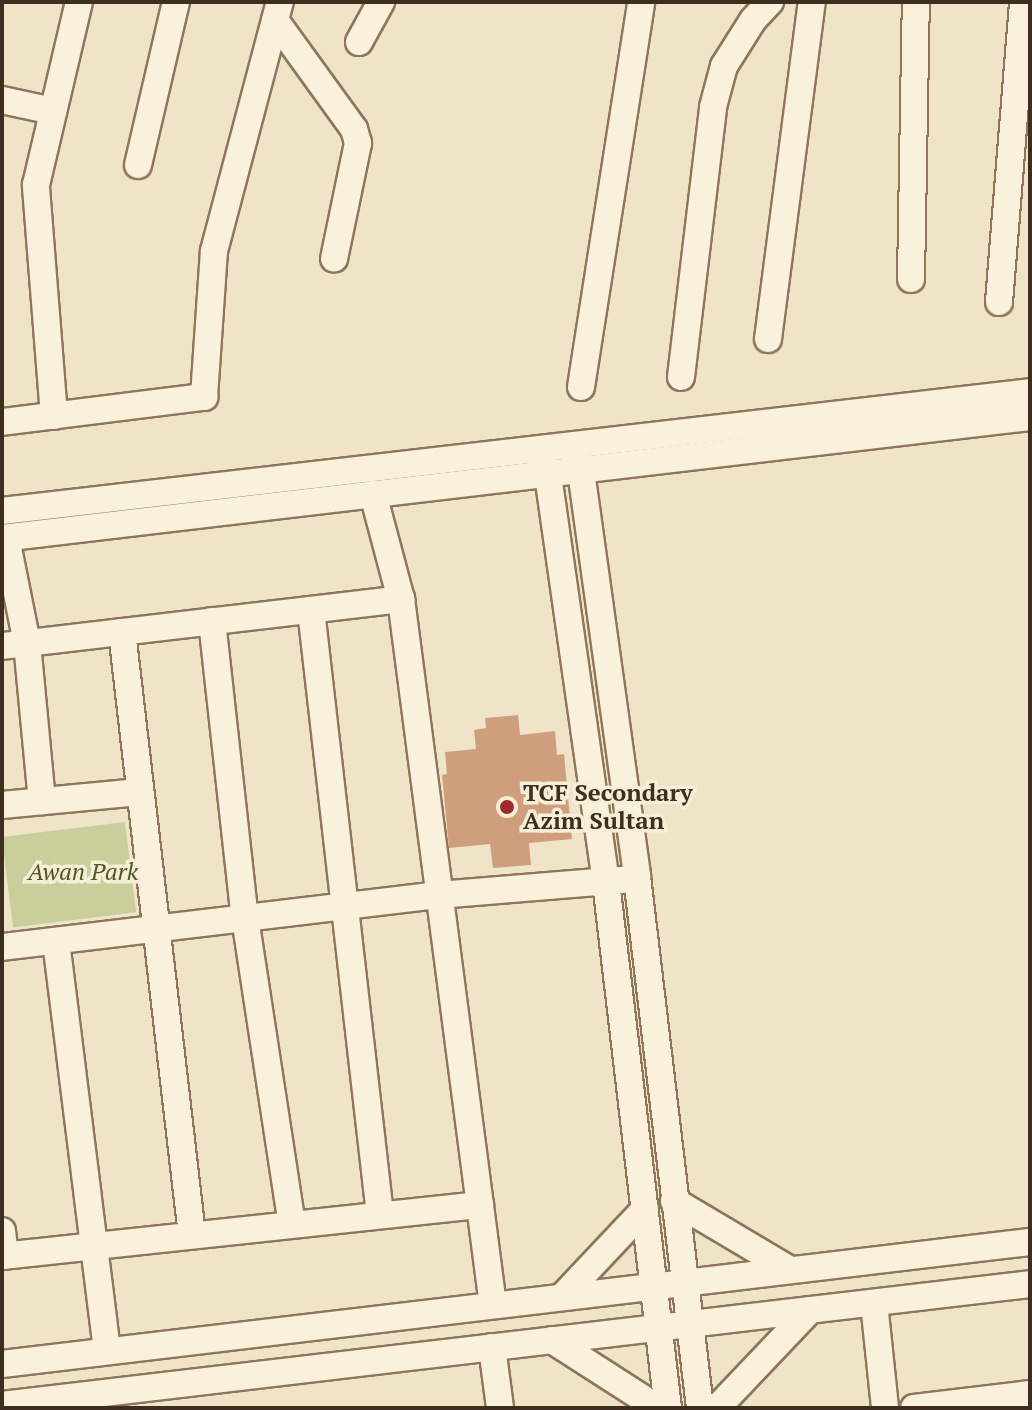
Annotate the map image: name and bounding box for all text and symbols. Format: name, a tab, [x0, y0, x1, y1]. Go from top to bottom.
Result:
place label: TCF Secondary Azim Sultan	[523, 779, 693, 835]
marker: TCF Secondary Azim Sultan	[498, 798, 516, 816]
park label: Awan Park	[28, 858, 138, 886]

